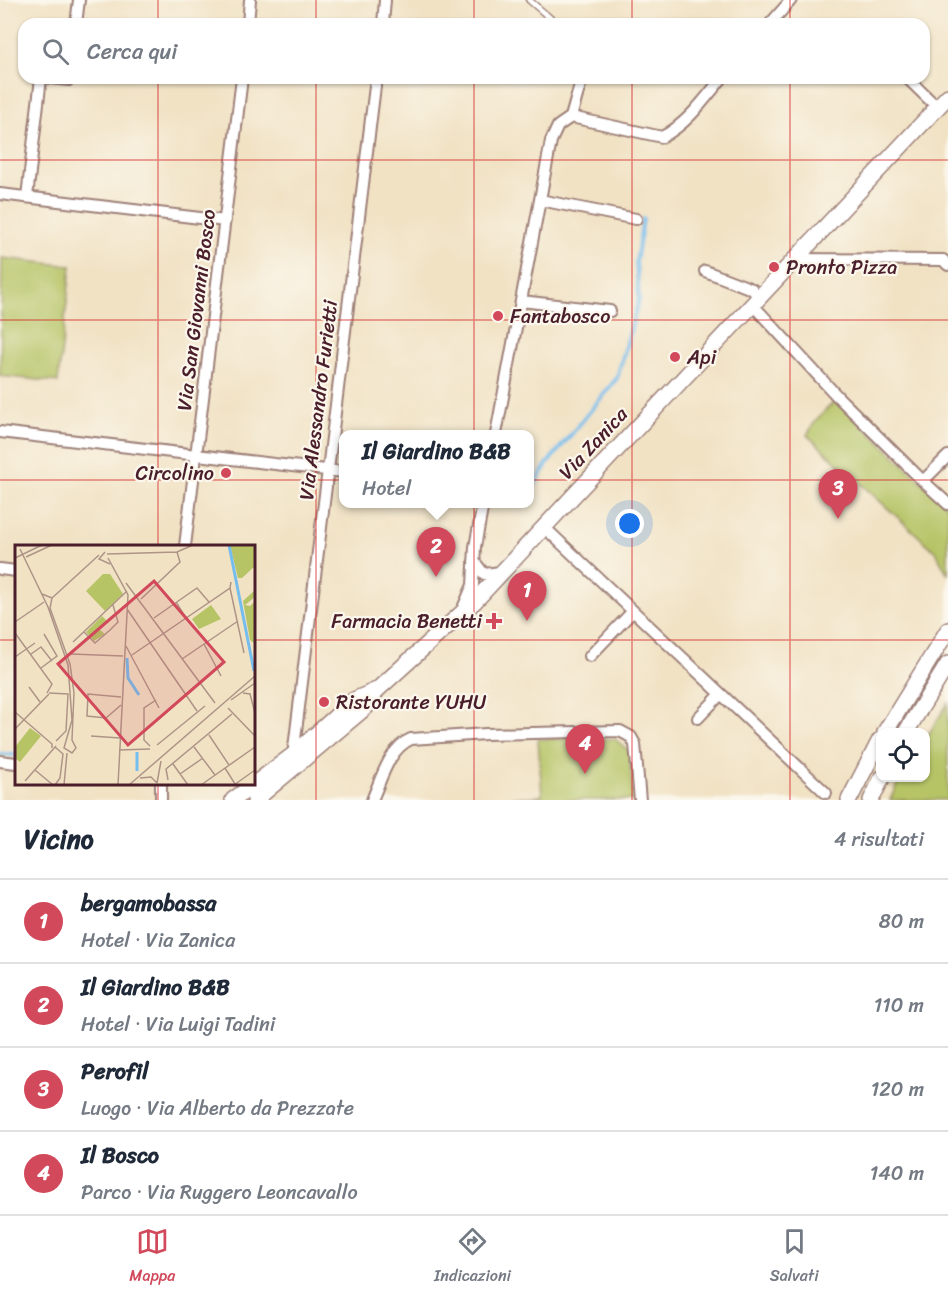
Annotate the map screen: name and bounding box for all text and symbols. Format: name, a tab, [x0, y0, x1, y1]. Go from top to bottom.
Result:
search box	[18, 18, 930, 84]
text: Cerca qui	[87, 32, 177, 71]
icon: search	[39, 35, 72, 68]
street label: Via San Giovanni Bosco	[167, 207, 226, 413]
place label: Pronto Pizza	[786, 250, 897, 285]
marker: Pronto Pizza	[767, 260, 781, 274]
street label: Via Alessandro Furietti	[289, 298, 348, 502]
place label: Fantabosco	[510, 299, 610, 334]
marker: Fantabosco	[491, 309, 505, 323]
place label: Api	[686, 340, 718, 375]
marker: Api	[668, 350, 682, 364]
street label: Via Zanica	[550, 398, 637, 488]
popup	[339, 430, 534, 508]
text: Il Giardino B&B	[362, 432, 511, 471]
place label: Circolino	[136, 456, 214, 491]
marker: Circolino	[219, 466, 233, 480]
pin: 3	[818, 470, 858, 519]
text: Hotel	[362, 471, 411, 506]
your location	[615, 509, 644, 538]
pin: 2	[416, 528, 456, 577]
inset map	[15, 545, 255, 785]
pin: 1	[508, 572, 546, 621]
place label: Farmacia Benetti	[331, 604, 483, 639]
marker: Farmacia Benetti	[487, 614, 501, 628]
place label: Ristorante YUHU	[336, 685, 487, 720]
marker: Ristorante YUHU	[317, 695, 331, 709]
pin: 4	[566, 724, 604, 774]
map controls	[876, 728, 930, 782]
button: locate	[876, 728, 930, 782]
text: Vicino	[24, 816, 94, 862]
text: 4 risultati	[834, 822, 924, 857]
text: bergamobassa	[81, 884, 216, 923]
text: 1	[39, 904, 48, 939]
text: 80 m	[879, 904, 924, 939]
text: Hotel · Via Zanica	[81, 923, 235, 958]
text: Il Giardino B&B	[81, 968, 230, 1007]
text: 2	[38, 988, 49, 1023]
text: 110 m	[874, 988, 924, 1023]
text: Hotel · Via Luigi Tadini	[81, 1007, 275, 1042]
text: Perofil	[81, 1052, 148, 1091]
text: 3	[38, 1072, 49, 1107]
text: 120 m	[871, 1072, 924, 1107]
text: Luogo · Via Alberto da Prezzate	[81, 1091, 354, 1126]
text: Il Bosco	[81, 1136, 159, 1175]
text: 4	[37, 1156, 50, 1191]
text: 140 m	[870, 1156, 924, 1191]
text: Parco · Via Ruggero Leoncavallo	[81, 1175, 358, 1210]
tab: Mappa	[129, 1225, 175, 1290]
tab: Indicazioni	[434, 1225, 511, 1290]
tab: Salvati	[770, 1225, 819, 1290]

